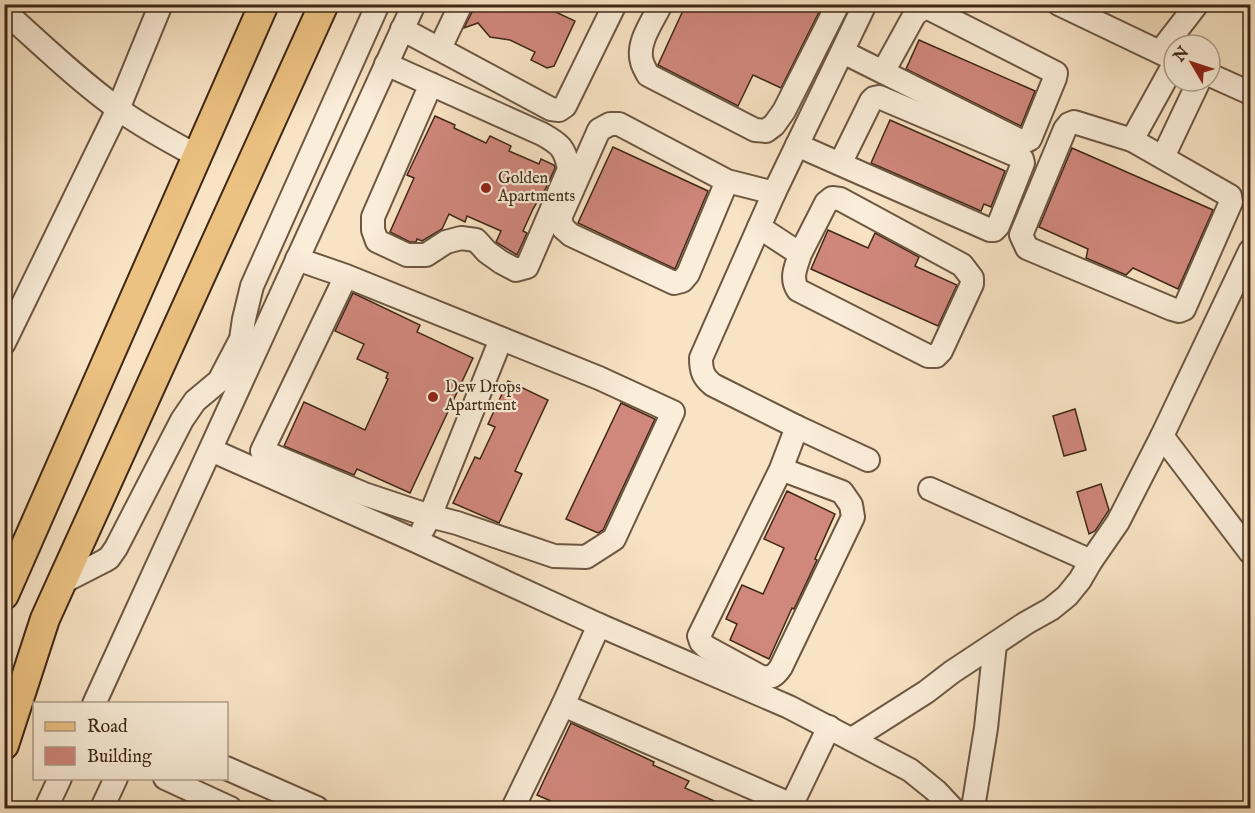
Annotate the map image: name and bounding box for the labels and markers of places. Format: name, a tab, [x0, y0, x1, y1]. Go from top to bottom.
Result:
place label: Golden Apartments	[497, 169, 575, 207]
marker: Golden Apartments	[479, 181, 493, 195]
place label: Dew Drops Apartment	[444, 378, 521, 416]
marker: Dew Drops Apartment	[426, 390, 440, 404]

